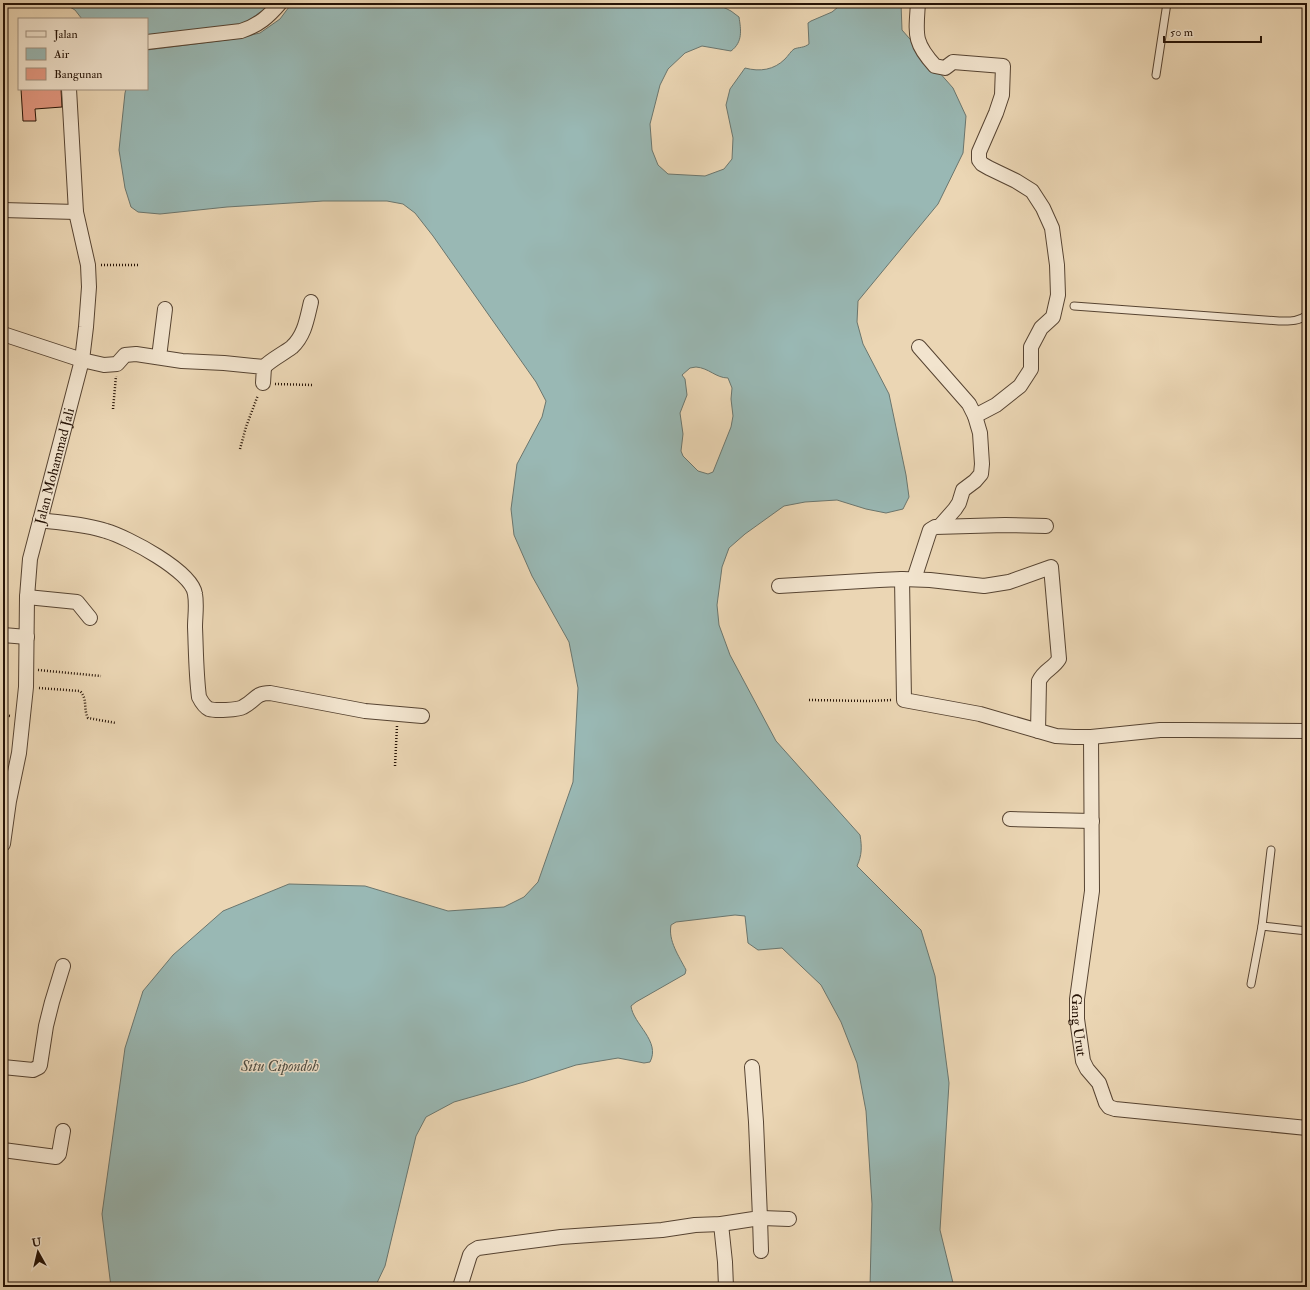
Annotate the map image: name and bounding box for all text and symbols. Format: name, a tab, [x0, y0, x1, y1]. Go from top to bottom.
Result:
legend	[18, 18, 148, 90]
scale bar	[1164, 18, 1261, 44]
text: 50 m	[1170, 25, 1194, 40]
text: Jalan	[53, 27, 78, 42]
text: Air	[53, 47, 70, 62]
text: Bangunan	[54, 67, 103, 82]
street label: Jalan Mohammad Jali	[31, 406, 78, 527]
street label: Gang Urut	[1068, 993, 1090, 1058]
water label: Situ Cipondoh	[240, 1057, 319, 1076]
north arrow	[18, 1232, 58, 1272]
text: U	[31, 1235, 43, 1250]

